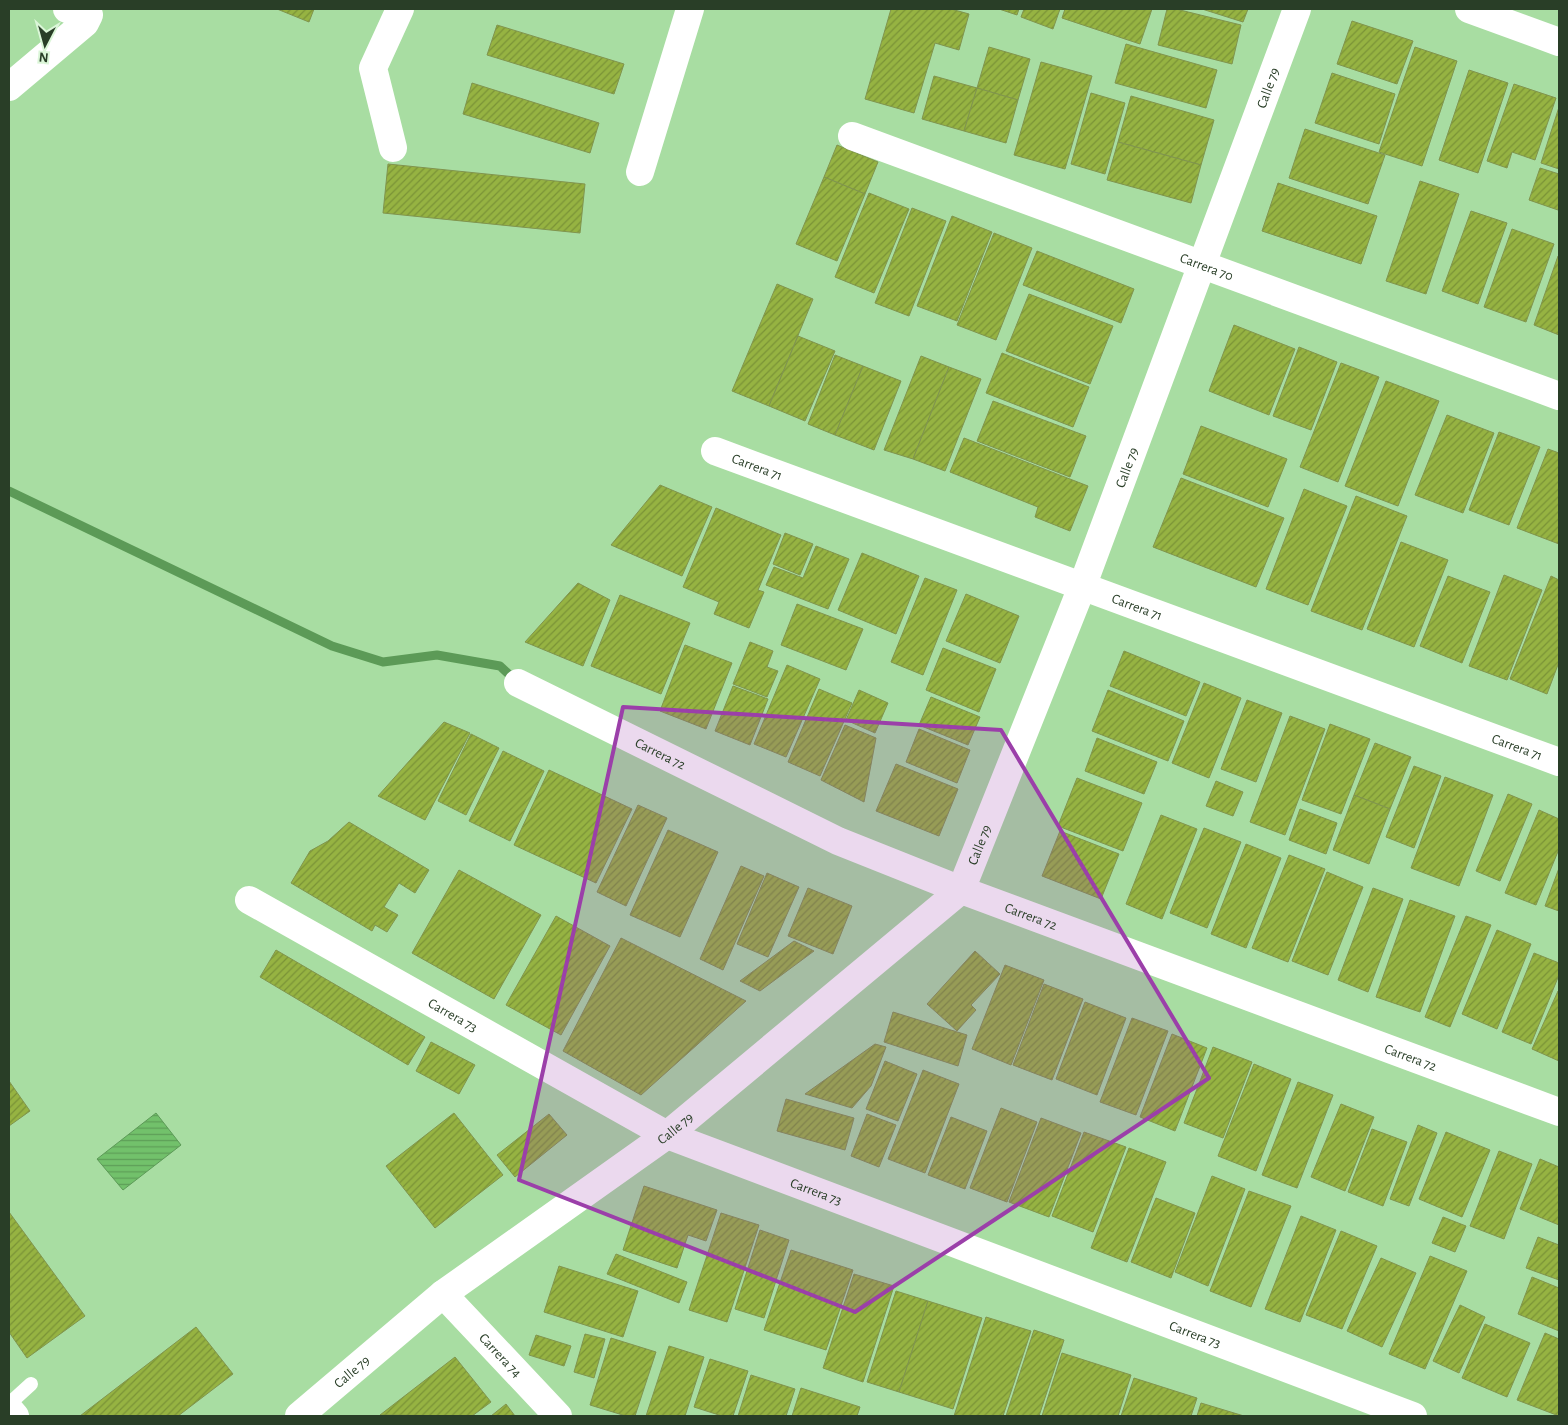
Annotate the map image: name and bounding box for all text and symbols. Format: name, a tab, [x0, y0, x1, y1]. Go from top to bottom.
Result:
north arrow	[20, 20, 70, 70]
text: N	[38, 49, 49, 64]
street label: Calle 79	[1255, 66, 1282, 110]
street label: Carrera 70	[1178, 251, 1235, 284]
street label: Calle 79	[1114, 446, 1141, 490]
street label: Carrera 71	[730, 452, 784, 483]
street label: Carrera 71	[1110, 592, 1164, 623]
street label: Carrera 71	[1490, 732, 1544, 763]
street label: Carrera 72	[633, 736, 688, 773]
street label: Calle 79	[966, 823, 994, 867]
street label: Carrera 72	[1003, 901, 1059, 933]
street label: Carrera 73	[426, 996, 480, 1035]
street label: Carrera 72	[1382, 1042, 1438, 1074]
street label: Calle 79	[655, 1110, 696, 1148]
street label: Carrera 73	[788, 1176, 844, 1208]
street label: Carrera 73	[1167, 1319, 1223, 1351]
street label: Carrera 74	[476, 1331, 524, 1381]
street label: Calle 79	[332, 1353, 373, 1391]

